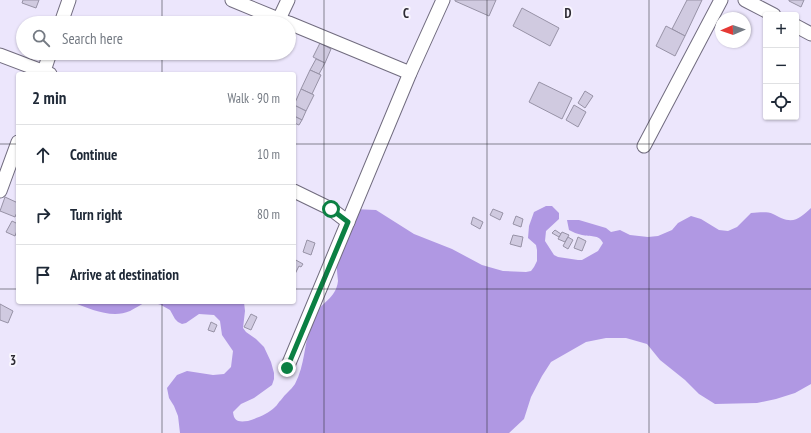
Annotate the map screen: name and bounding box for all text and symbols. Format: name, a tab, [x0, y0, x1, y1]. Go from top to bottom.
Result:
text: C	[403, 5, 409, 22]
text: D	[565, 5, 572, 22]
north arrow	[715, 12, 751, 48]
map controls	[763, 12, 799, 120]
button: +	[763, 12, 799, 48]
search box	[16, 16, 296, 60]
icon: search	[30, 27, 52, 49]
text: Search here	[62, 29, 123, 48]
button: −	[763, 48, 799, 84]
button: locate	[763, 84, 799, 120]
text: 2 min	[32, 87, 66, 109]
text: Walk · 90 m	[228, 90, 280, 107]
icon: ahead	[32, 144, 54, 166]
text: Continue	[70, 145, 117, 164]
text: 10 m	[257, 146, 280, 163]
route start	[322, 200, 340, 218]
icon: right	[32, 204, 54, 226]
text: Turn right	[70, 205, 122, 224]
text: 80 m	[257, 206, 280, 223]
icon: arrive	[32, 264, 54, 286]
text: Arrive at destination	[70, 265, 179, 284]
text: 3	[10, 352, 16, 369]
route end	[278, 359, 296, 377]

